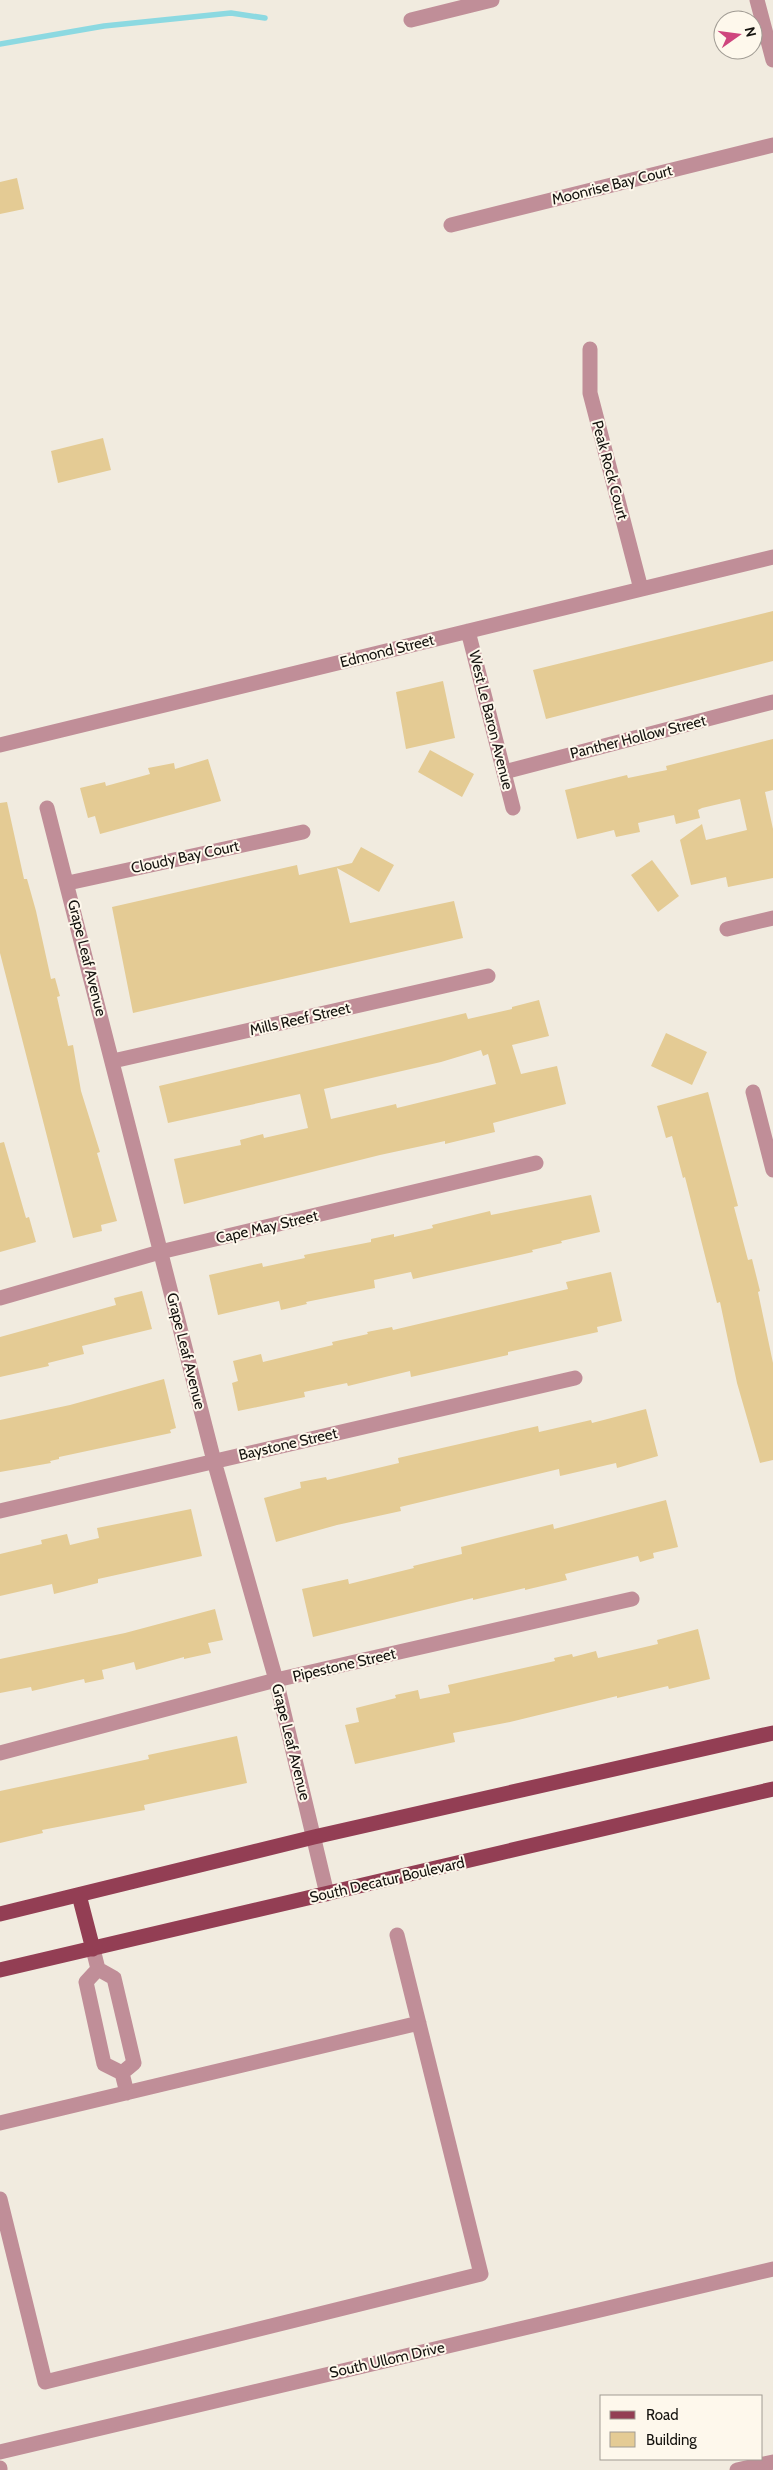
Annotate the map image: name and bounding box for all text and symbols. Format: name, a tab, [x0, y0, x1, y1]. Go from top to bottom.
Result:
north arrow	[713, 10, 763, 60]
text: N	[741, 25, 761, 39]
street label: Moonrise Bay Court	[550, 161, 674, 209]
street label: Peak Rock Court	[588, 418, 632, 522]
street label: Edmond Street	[338, 631, 436, 671]
street label: West Le Baron Avenue	[465, 649, 517, 792]
street label: Panther Hollow Street	[568, 711, 708, 763]
street label: Cloudy Bay Court	[129, 837, 241, 877]
street label: Grape Leaf Avenue	[64, 898, 110, 1018]
street label: Mills Reef Street	[248, 999, 352, 1039]
street label: Cape May Street	[214, 1206, 320, 1248]
street label: Grape Leaf Avenue	[163, 1291, 209, 1411]
street label: Baystone Street	[237, 1424, 339, 1464]
street label: Pipestone Street	[291, 1644, 397, 1686]
street label: Grape Leaf Avenue	[268, 1682, 314, 1802]
street label: South Decatur Boulevard	[308, 1853, 466, 1907]
street label: South Ullom Drive	[328, 2338, 447, 2382]
legend	[600, 2395, 763, 2460]
text: Road	[646, 2406, 679, 2424]
text: Building	[646, 2431, 697, 2449]

